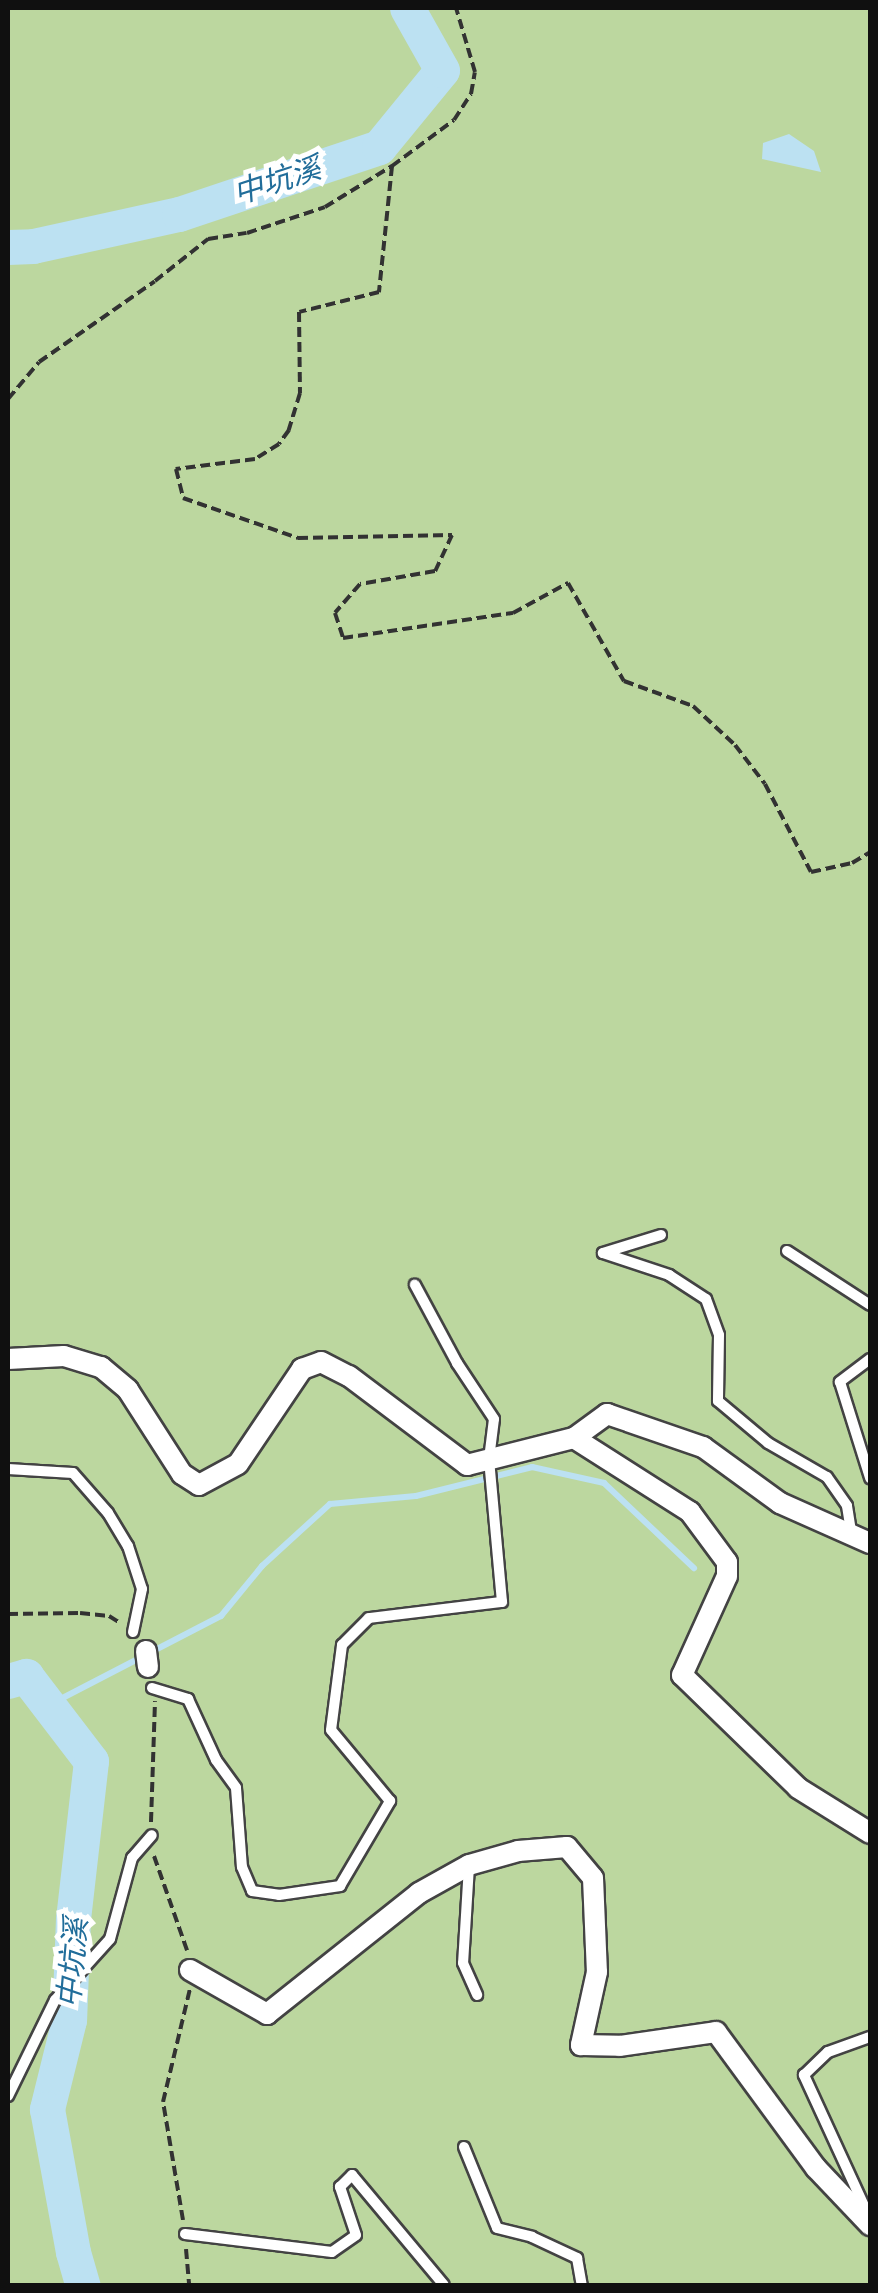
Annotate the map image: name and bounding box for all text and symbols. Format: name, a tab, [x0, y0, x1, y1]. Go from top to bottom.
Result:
water label: 中坑溪	[229, 150, 325, 212]
water label: 中坑溪	[51, 1917, 95, 2009]

